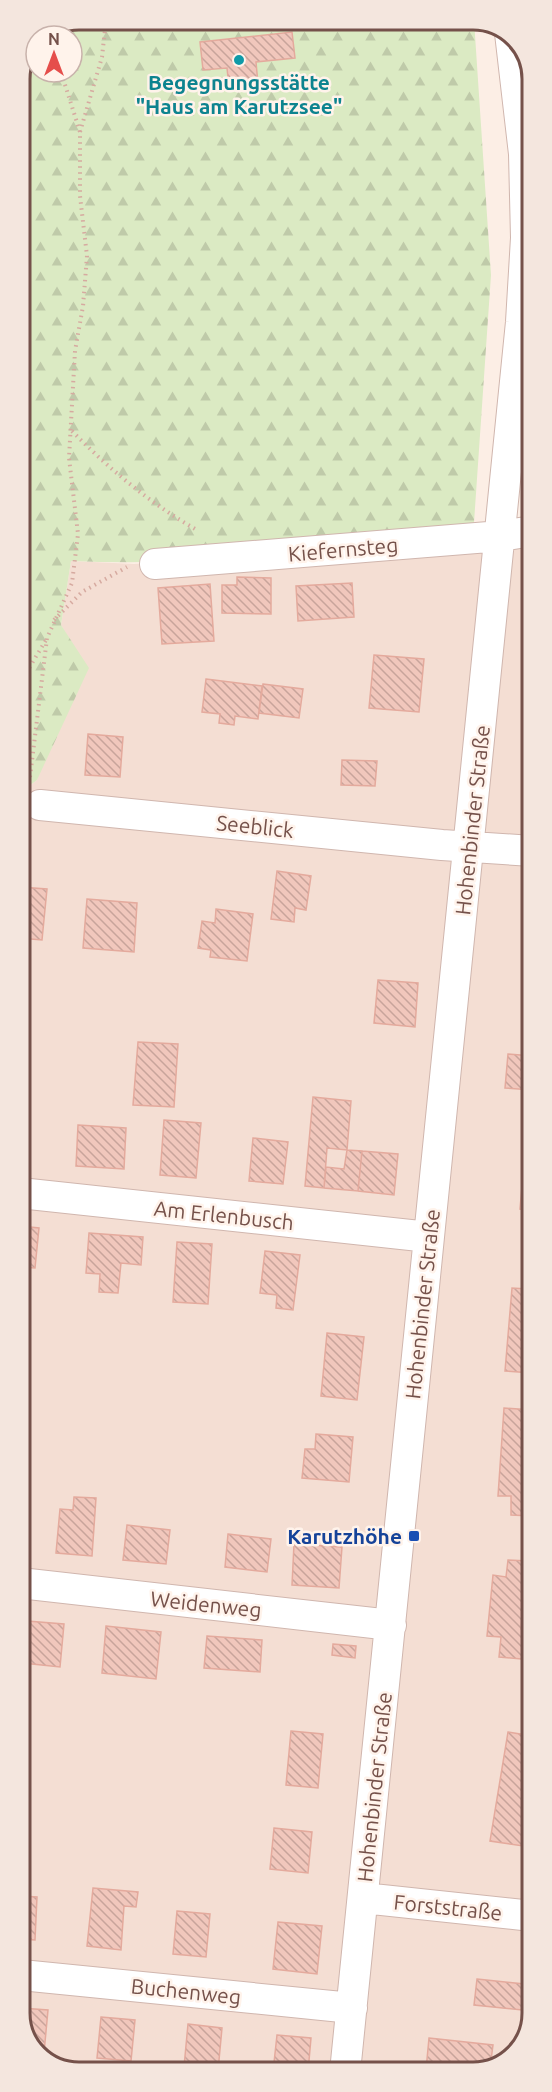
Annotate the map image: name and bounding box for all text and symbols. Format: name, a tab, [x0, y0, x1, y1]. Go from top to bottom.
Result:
north arrow	[24, 24, 84, 84]
text: N	[48, 30, 60, 48]
marker: Begegnungsstätte "Haus am Karutzsee"	[232, 53, 246, 67]
place label: Begegnungsstätte "Haus am Karutzsee"	[136, 70, 342, 118]
street label: Kiefernsteg	[287, 532, 399, 566]
street label: Hohenbinder Straße	[450, 724, 494, 916]
street label: Seeblick	[215, 810, 295, 842]
street label: Am Erlenbusch	[153, 1196, 295, 1234]
street label: Hohenbinder Straße	[400, 1208, 444, 1400]
place label: Karutzhöhe	[287, 1524, 402, 1548]
marker: Karutzhöhe	[407, 1529, 421, 1543]
street label: Weidenweg	[149, 1586, 263, 1622]
street label: Hohenbinder Straße	[352, 1691, 396, 1883]
street label: Forststraße	[393, 1889, 503, 1925]
street label: Buchenweg	[130, 1973, 242, 2009]

